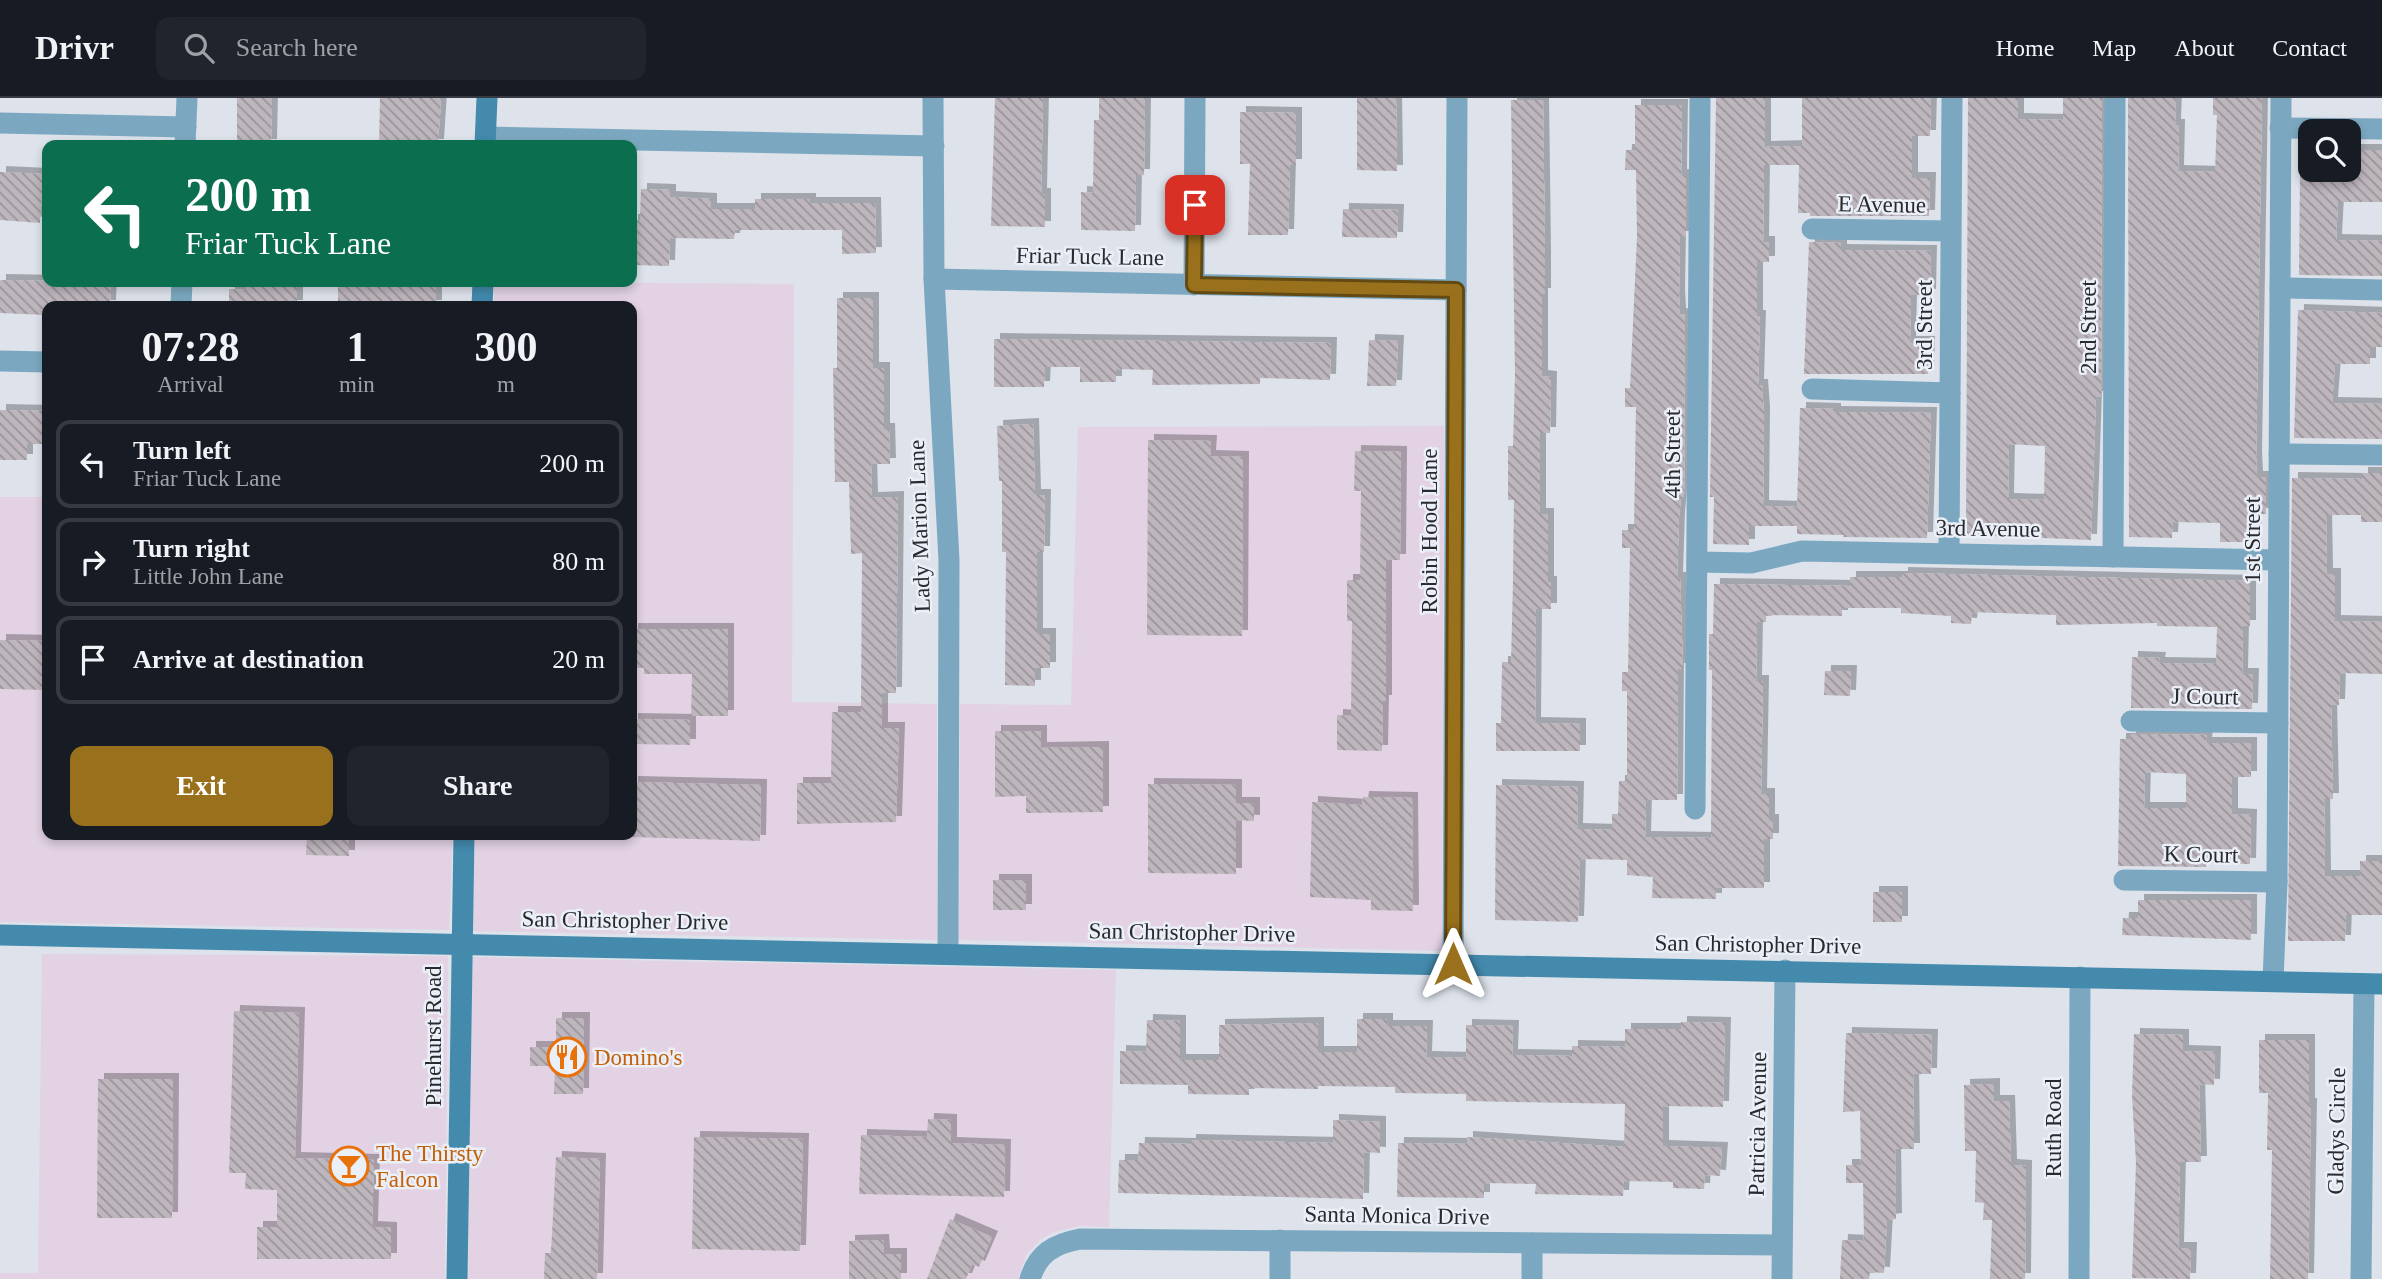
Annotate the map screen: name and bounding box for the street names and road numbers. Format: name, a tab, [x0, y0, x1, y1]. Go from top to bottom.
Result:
street label: E Avenue	[1838, 191, 1926, 218]
street label: Friar Tuck Lane	[1016, 243, 1164, 270]
street label: 3rd Street	[1912, 279, 1937, 370]
street label: 2nd Street	[2076, 279, 2101, 374]
street label: 4th Street	[1660, 409, 1685, 498]
street label: Lady Marion Lane	[904, 439, 935, 613]
street label: Robin Hood Lane	[1417, 449, 1442, 613]
street label: 1st Street	[2240, 496, 2265, 583]
street label: 3rd Avenue	[1935, 515, 2041, 542]
street label: J Court	[2171, 683, 2239, 710]
street label: K Court	[2163, 841, 2239, 868]
street label: San Christopher Drive	[521, 906, 729, 935]
street label: San Christopher Drive	[1088, 918, 1296, 947]
street label: San Christopher Drive	[1654, 930, 1862, 959]
street label: Pinehurst Road	[421, 965, 446, 1107]
street label: Patricia Avenue	[1744, 1052, 1771, 1196]
street label: Gladys Circle	[2323, 1067, 2350, 1195]
street label: Ruth Road	[2041, 1078, 2066, 1178]
street label: Santa Monica Drive	[1304, 1201, 1490, 1230]

